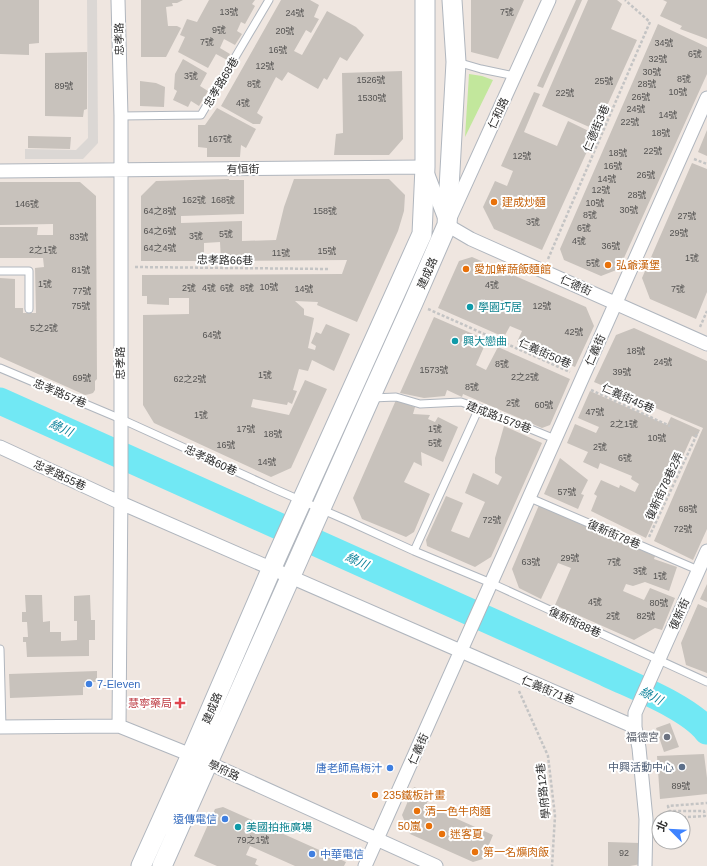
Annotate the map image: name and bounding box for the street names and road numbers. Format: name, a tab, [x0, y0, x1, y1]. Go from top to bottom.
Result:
street label: 忠孝路	[113, 22, 125, 56]
street label: 忠孝路68巷	[201, 55, 241, 109]
street label: 仁和路	[486, 96, 510, 130]
street label: 仁德街3巷	[581, 103, 611, 153]
street label: 有恒街	[226, 163, 260, 175]
street label: 忠孝路66巷	[197, 254, 253, 266]
street label: 建成路	[415, 255, 439, 291]
street label: 仁德街	[558, 273, 594, 297]
street label: 仁義街	[583, 332, 607, 368]
street label: 仁義街50巷	[517, 336, 573, 370]
street label: 忠孝路	[114, 347, 126, 380]
street label: 忠孝路57巷	[32, 376, 88, 410]
street label: 仁義街45巷	[600, 381, 656, 415]
street label: 建成路1579巷	[465, 399, 533, 435]
street label: 忠孝路60巷	[183, 443, 239, 477]
street label: 復新街78巷2弄	[643, 450, 685, 522]
street label: 忠孝路55巷	[32, 458, 88, 492]
street label: 復新街78巷	[586, 517, 642, 551]
street label: 復新街	[667, 596, 691, 632]
street label: 復新街88巷	[547, 605, 603, 639]
street label: 仁義街71巷	[520, 673, 576, 707]
street label: 建成路	[200, 690, 224, 726]
street label: 仁義街	[406, 731, 430, 767]
street label: 學府路	[207, 758, 241, 782]
street label: 學府路12巷	[534, 762, 552, 820]

